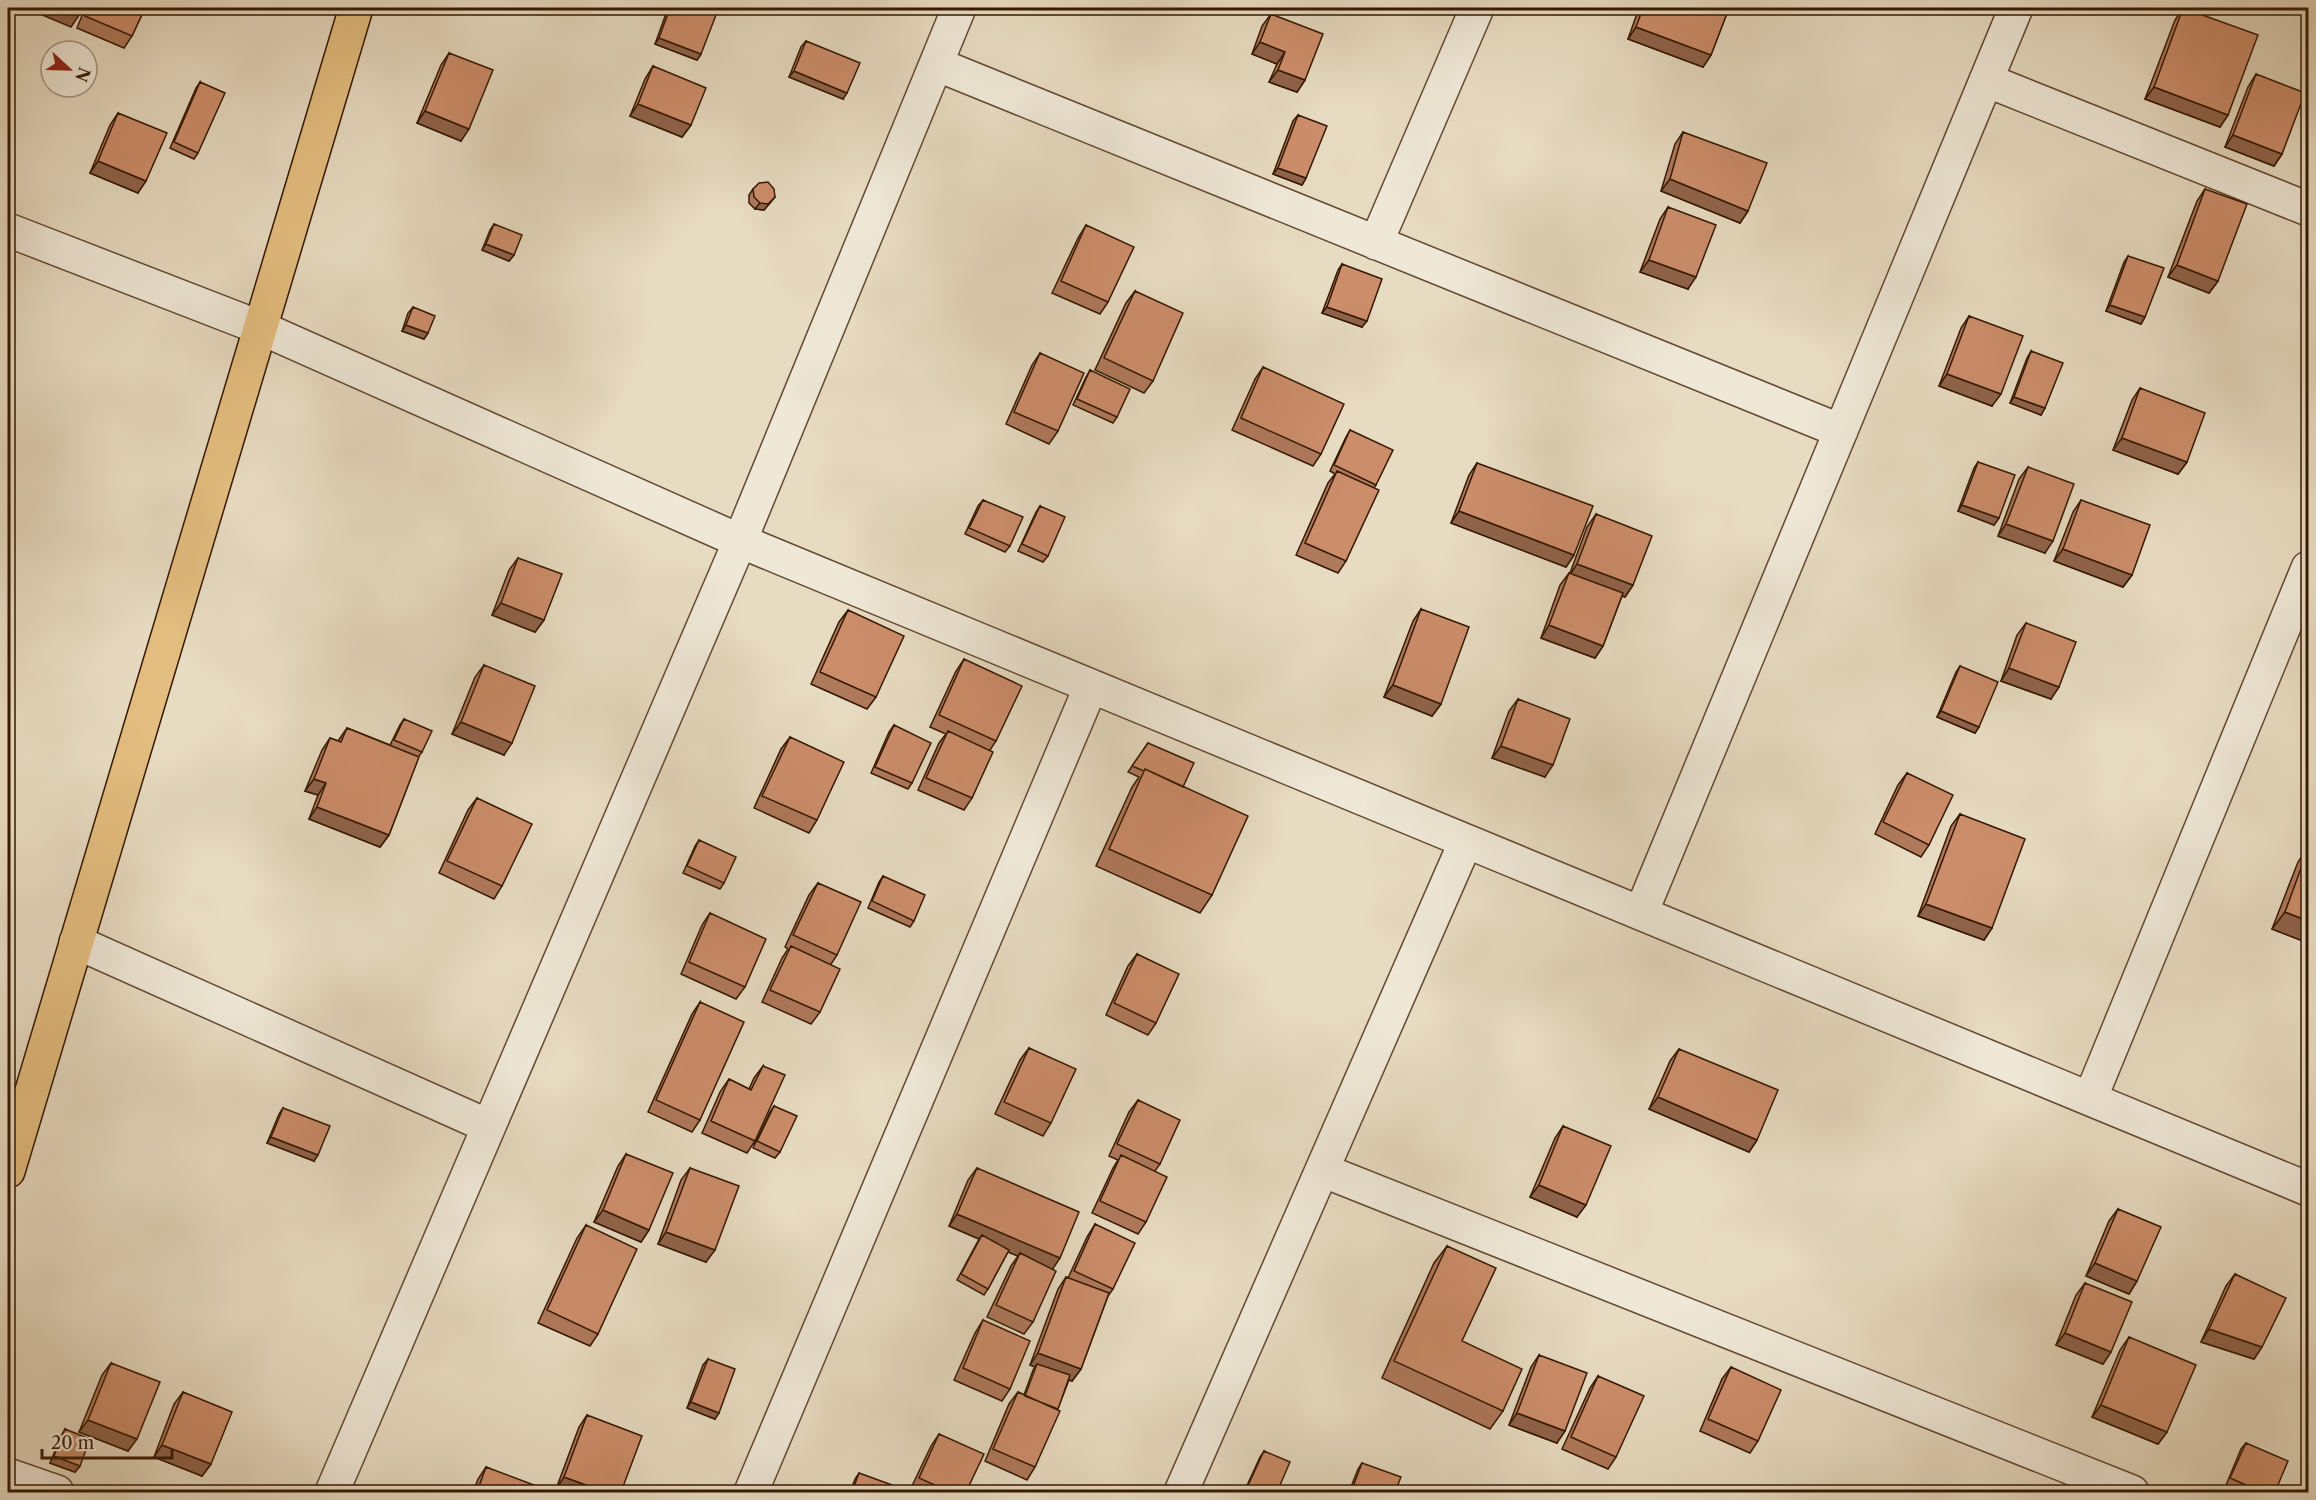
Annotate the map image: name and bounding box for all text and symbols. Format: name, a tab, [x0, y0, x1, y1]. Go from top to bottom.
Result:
north arrow	[39, 39, 99, 99]
text: N	[71, 64, 95, 85]
scale bar	[42, 1422, 172, 1460]
text: 20 m	[51, 1432, 95, 1454]

